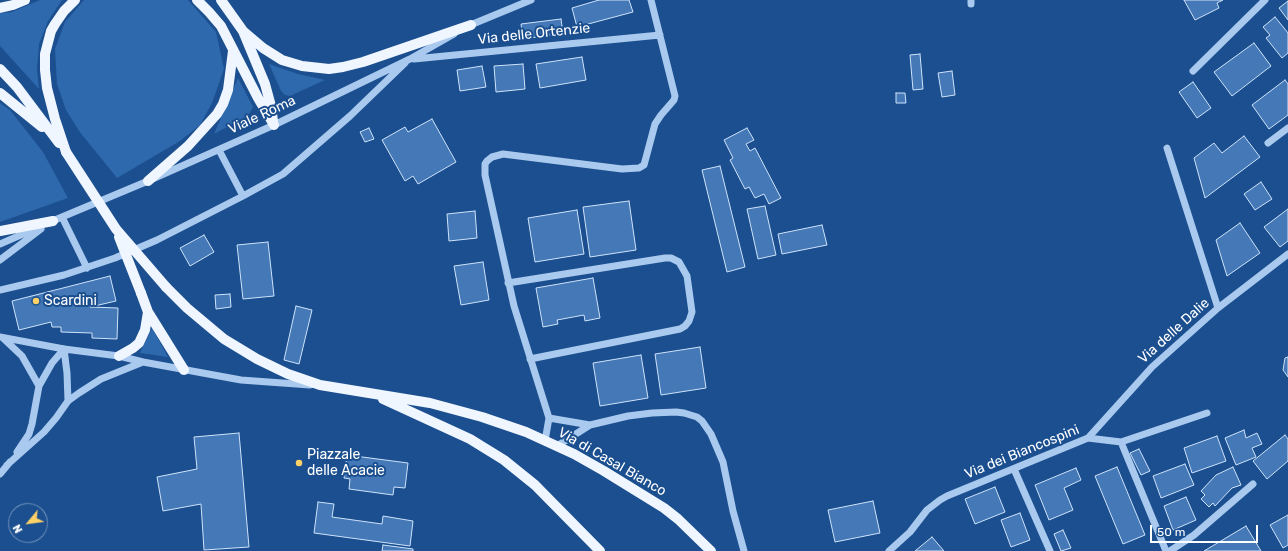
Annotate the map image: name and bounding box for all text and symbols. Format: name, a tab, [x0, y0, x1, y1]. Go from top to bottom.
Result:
street label: Via delle Ortenzie	[477, 20, 591, 48]
street label: Viale Roma	[226, 92, 298, 138]
place label: Scardini	[44, 293, 97, 309]
street label: Via delle Dalie	[1135, 295, 1213, 367]
marker: Scardini	[31, 296, 41, 306]
street label: Via dei Biancospini	[962, 421, 1082, 483]
street label: Via di Casal Bianco	[555, 424, 669, 500]
place label: Piazzale delle Acacie	[307, 447, 385, 480]
marker: Piazzale delle Acacie	[294, 458, 304, 468]
north arrow	[8, 503, 48, 543]
scale bar	[1152, 517, 1260, 543]
text: N	[10, 522, 26, 535]
text: 50 m	[1157, 525, 1185, 539]

